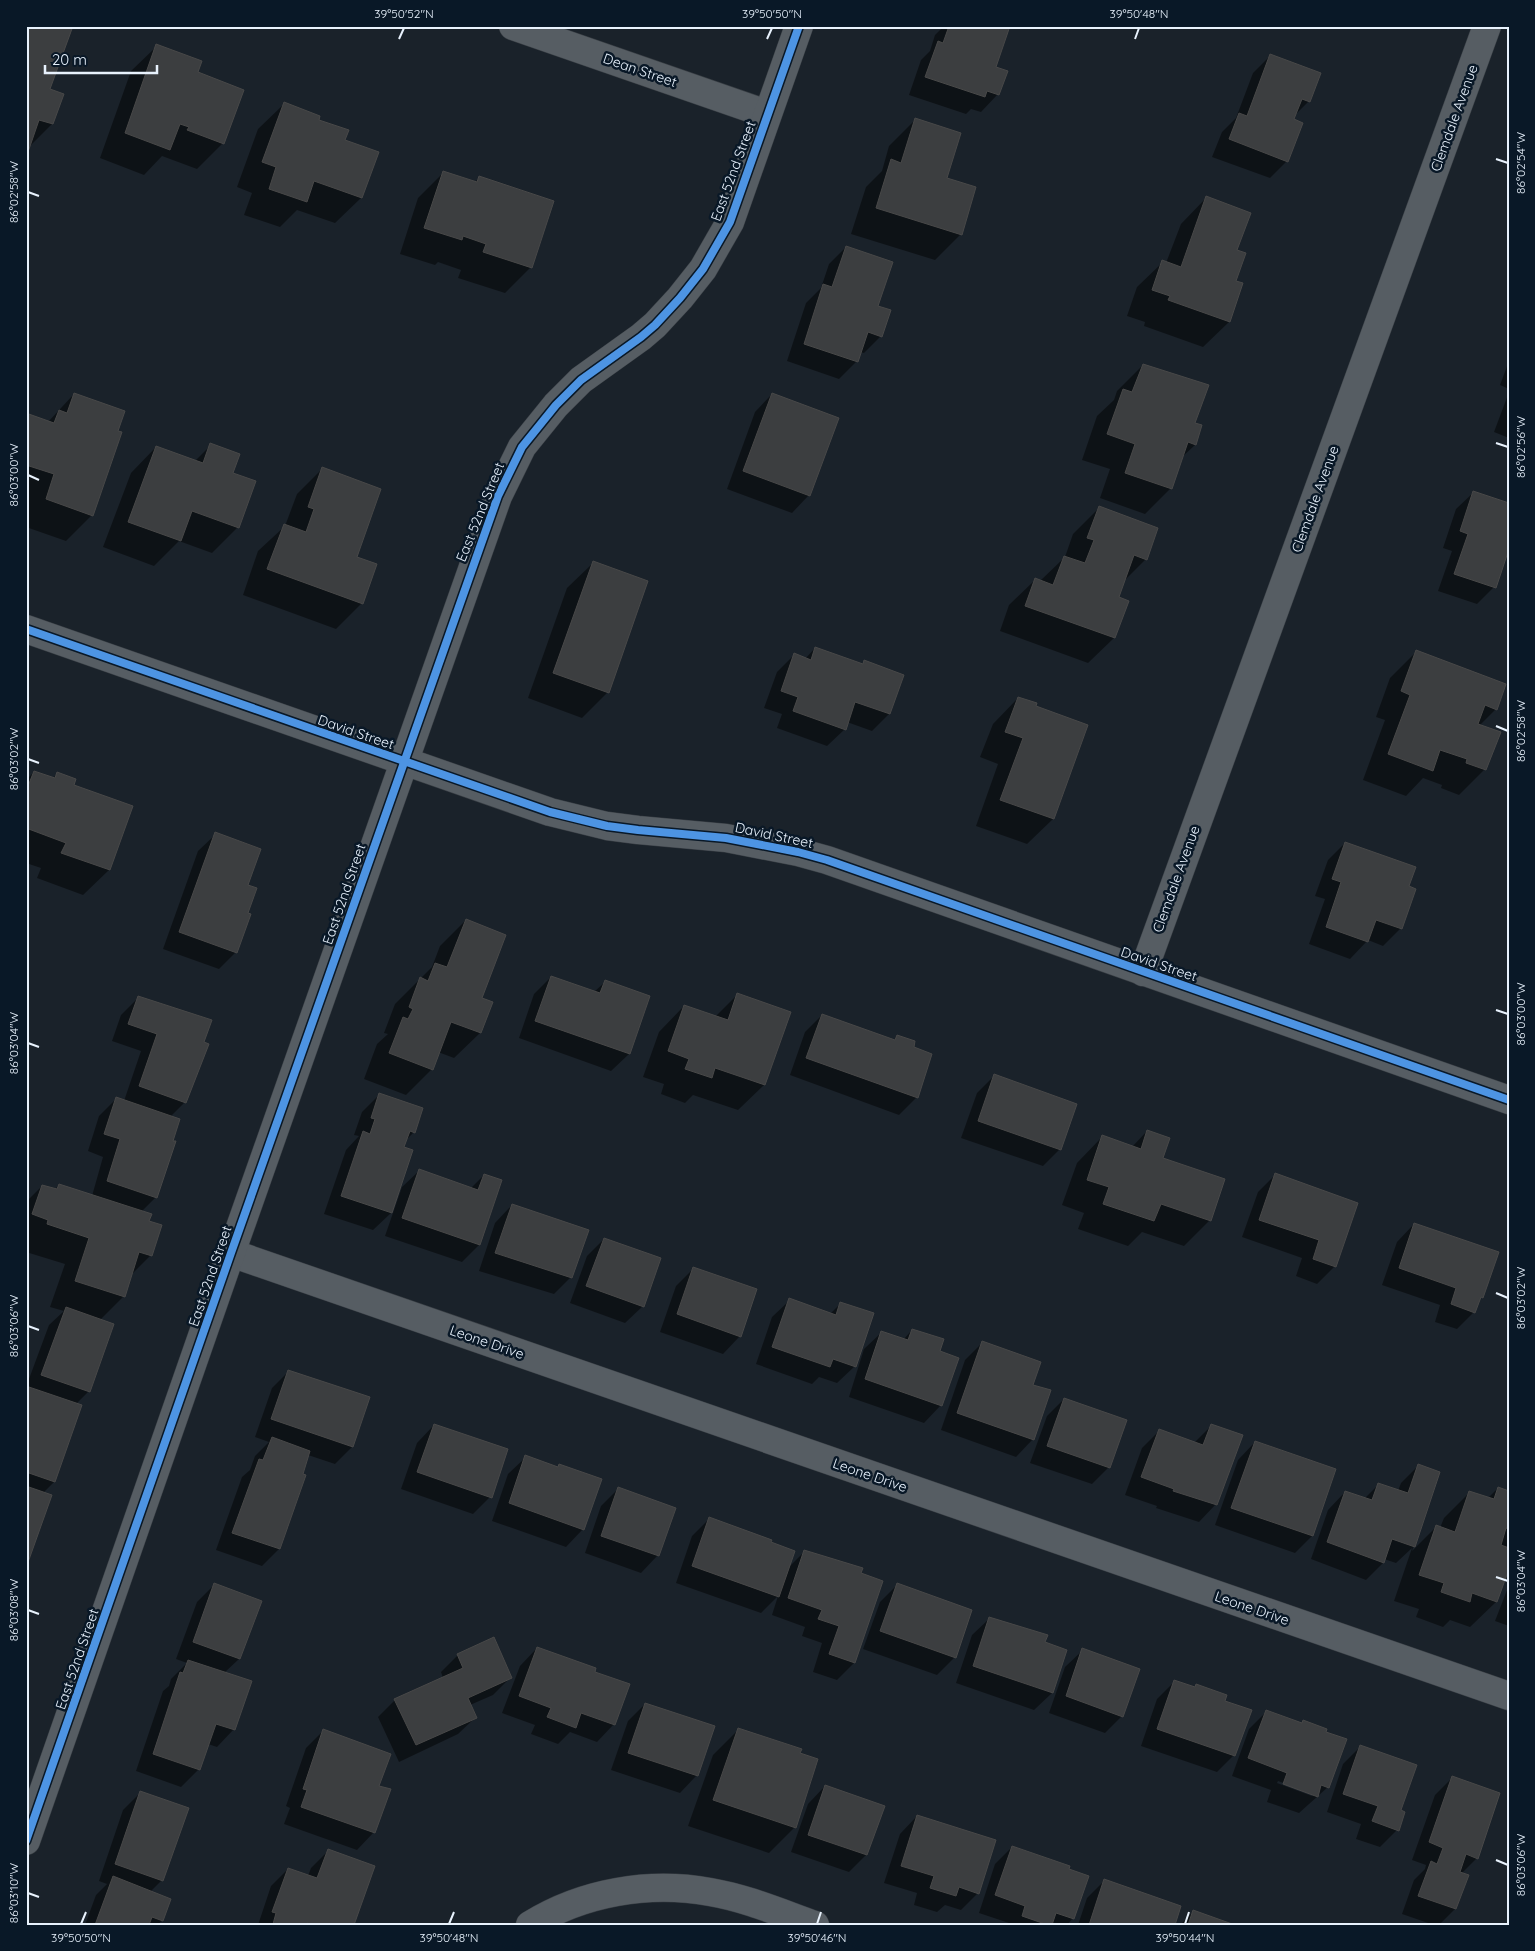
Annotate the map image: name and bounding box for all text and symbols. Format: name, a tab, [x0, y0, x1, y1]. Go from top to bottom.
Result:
text: 39°50'52"N	[374, 6, 434, 21]
text: 39°50'50"N	[742, 6, 802, 21]
text: 39°50'48"N	[1109, 6, 1169, 21]
scale bar	[45, 42, 158, 74]
street label: Dean Street	[601, 49, 679, 91]
text: 20 m	[52, 50, 87, 69]
street label: Clemdale Avenue	[1426, 62, 1482, 174]
street label: East 52nd Street	[706, 118, 760, 224]
text: 86°02'54"W	[1513, 132, 1528, 194]
text: 86°02'58"W	[6, 160, 21, 223]
text: 86°02'56"W	[1513, 415, 1528, 478]
text: 86°03'00"W	[6, 443, 21, 507]
street label: Clemdale Avenue	[1287, 443, 1343, 555]
street label: East 52nd Street	[452, 459, 508, 564]
text: 86°02'58"W	[1513, 699, 1528, 762]
street label: David Street	[316, 711, 397, 754]
text: 86°03'02"W	[6, 727, 21, 790]
street label: David Street	[733, 818, 815, 852]
street label: Clemdale Avenue	[1148, 823, 1204, 935]
street label: East 52nd Street	[318, 841, 370, 947]
street label: David Street	[1119, 943, 1200, 986]
text: 86°03'00"W	[1513, 982, 1528, 1046]
text: 86°03'04"W	[6, 1011, 21, 1074]
street label: East 52nd Street	[184, 1223, 236, 1329]
text: 86°03'02"W	[1513, 1266, 1528, 1329]
text: 86°03'06"W	[6, 1294, 21, 1357]
street label: Leone Drive	[448, 1321, 527, 1363]
street label: Leone Drive	[831, 1454, 910, 1496]
text: 86°03'04"W	[1513, 1549, 1528, 1612]
text: 86°03'08"W	[6, 1578, 21, 1641]
street label: Leone Drive	[1213, 1587, 1292, 1629]
street label: East 52nd Street	[51, 1606, 103, 1712]
text: 86°03'06"W	[1513, 1833, 1528, 1896]
text: 86°03'10"W	[6, 1862, 21, 1923]
text: 39°50'50"N	[51, 1930, 111, 1945]
text: 39°50'48"N	[419, 1930, 479, 1945]
text: 39°50'46"N	[787, 1930, 847, 1945]
text: 39°50'44"N	[1156, 1930, 1214, 1945]

